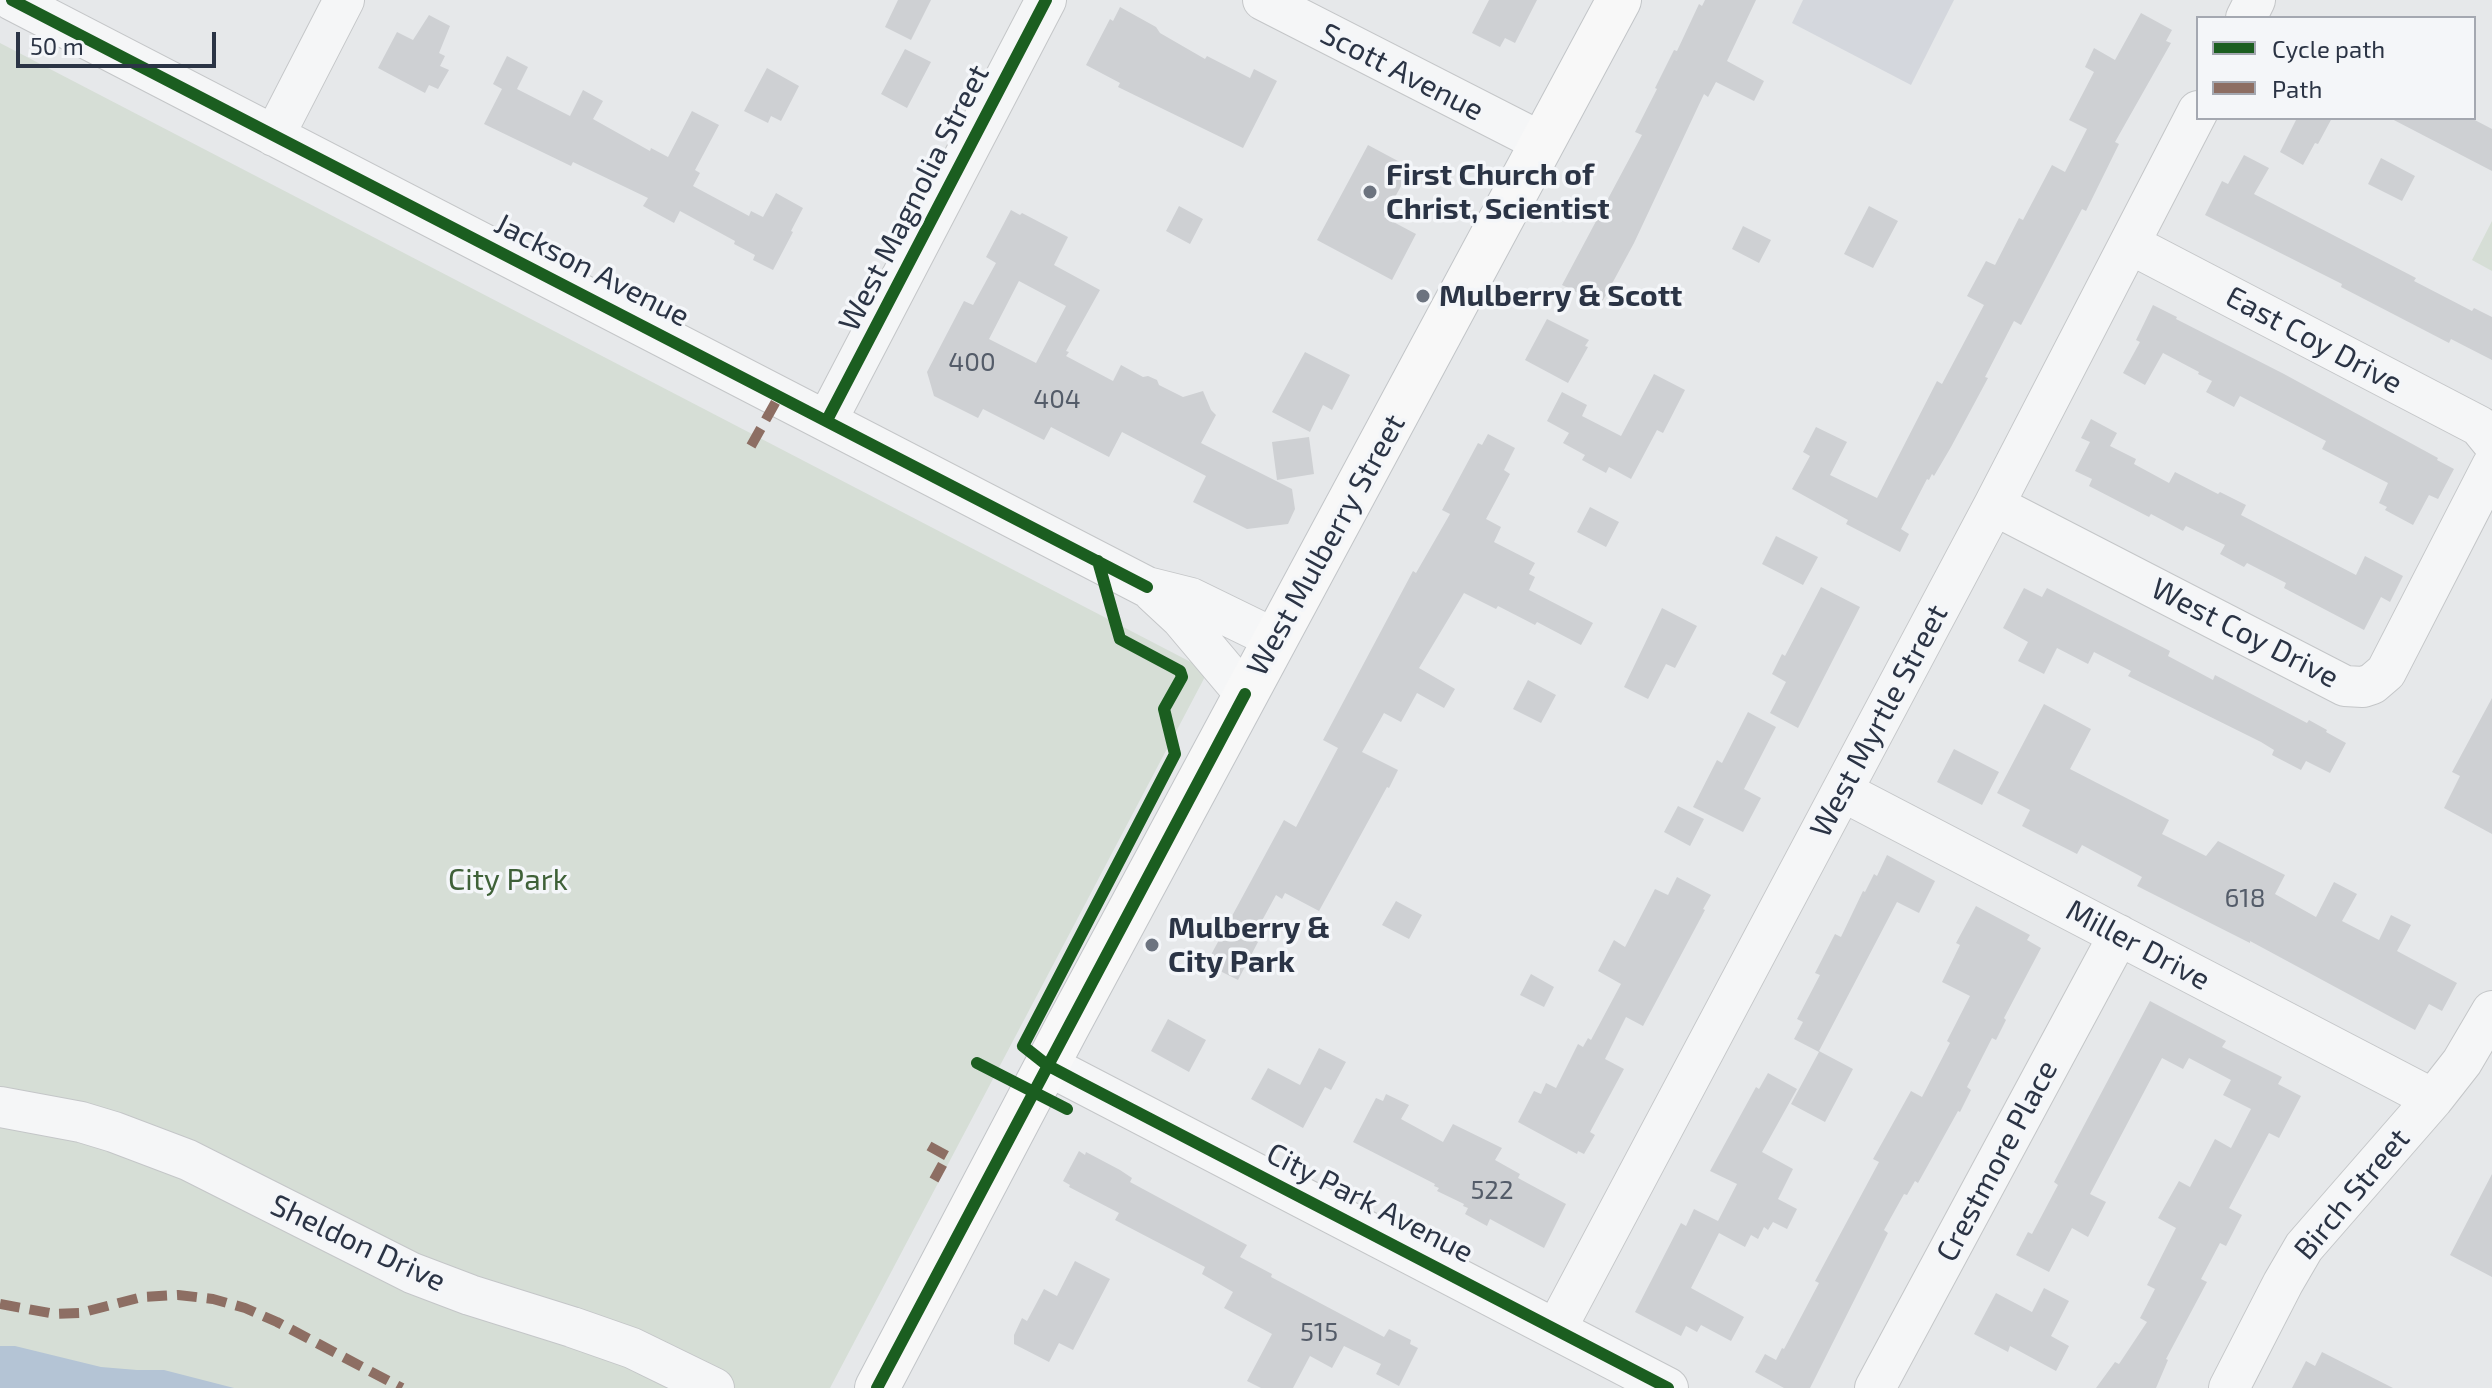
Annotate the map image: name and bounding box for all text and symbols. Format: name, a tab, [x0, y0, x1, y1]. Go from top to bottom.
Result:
street label: Scott Avenue	[1314, 15, 1490, 129]
scale bar	[20, 16, 220, 66]
legend	[2196, 16, 2476, 120]
text: 50 m	[30, 31, 84, 60]
text: Cycle path	[2272, 34, 2385, 63]
street label: West Magnolia Street	[831, 59, 997, 337]
text: Path	[2272, 74, 2322, 103]
place label: First Church of Christ, Scientist	[1386, 157, 1610, 228]
marker: First Church of Christ, Scientist	[1361, 183, 1379, 201]
street label: Jackson Avenue	[489, 205, 695, 335]
place label: Mulberry & Scott	[1439, 278, 1682, 314]
street label: East Coy Drive	[2220, 278, 2408, 402]
marker: Mulberry & Scott	[1414, 287, 1432, 305]
house number: 400	[948, 346, 996, 378]
house number: 404	[1033, 383, 1081, 415]
street label: West Mulberry Street	[1239, 408, 1413, 682]
street label: West Coy Drive	[2145, 570, 2345, 696]
street label: West Myrtle Street	[1803, 599, 1955, 843]
park label: City Park	[448, 862, 568, 898]
house number: 618	[2224, 882, 2266, 914]
street label: Miller Drive	[2060, 892, 2216, 998]
place label: Mulberry & City Park	[1168, 910, 1330, 980]
marker: Mulberry & City Park	[1143, 936, 1161, 954]
street label: Crestmore Place	[1929, 1054, 2065, 1268]
street label: Birch Street	[2287, 1121, 2417, 1267]
street label: City Park Avenue	[1261, 1135, 1479, 1271]
house number: 522	[1470, 1174, 1514, 1206]
street label: Sheldon Drive	[265, 1187, 451, 1299]
house number: 515	[1300, 1316, 1338, 1348]

